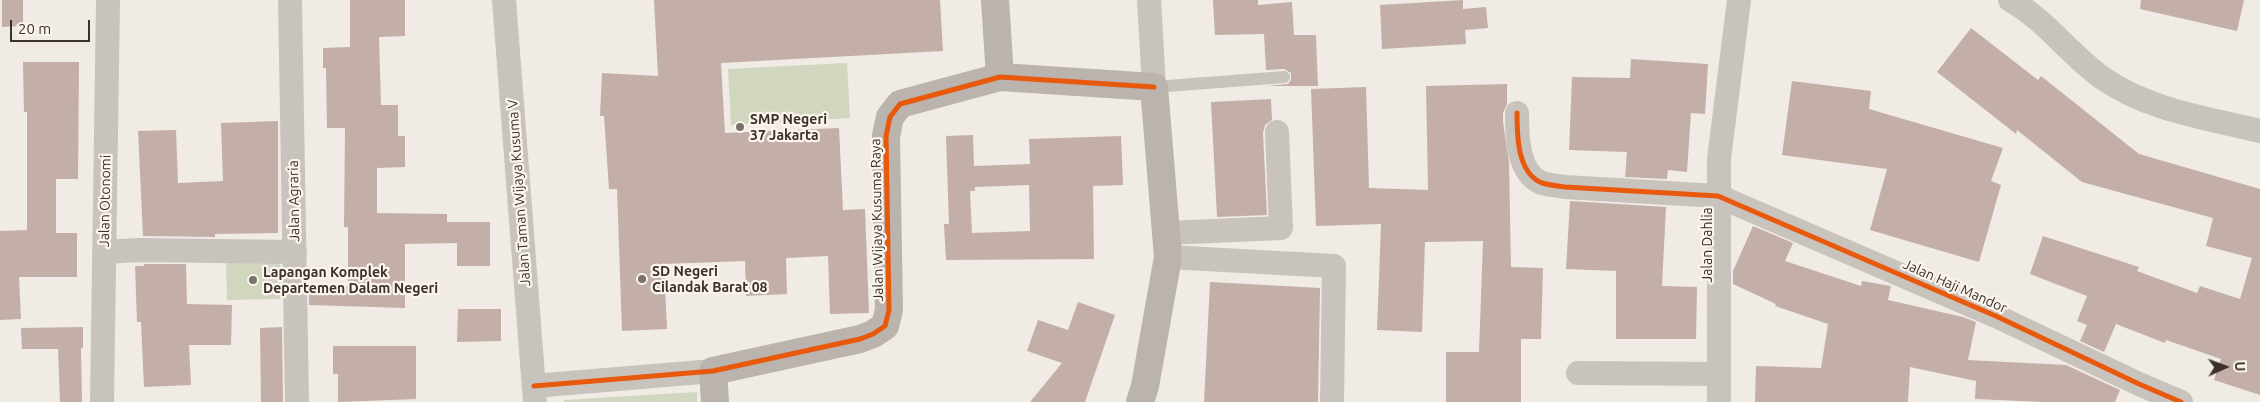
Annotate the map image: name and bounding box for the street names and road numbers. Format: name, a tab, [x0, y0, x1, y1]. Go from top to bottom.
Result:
street label: Jalan Taman Wijaya Kusuma V	[504, 99, 534, 287]
street label: Jalan Wijaya Kusuma Raya	[867, 138, 887, 302]
street label: Jalan Otonomi	[96, 155, 114, 247]
street label: Jalan Agraria	[285, 160, 303, 242]
street label: Jalan Dahlia	[1699, 207, 1715, 283]
street label: Jalan Haji Mandor	[1900, 256, 2010, 316]

